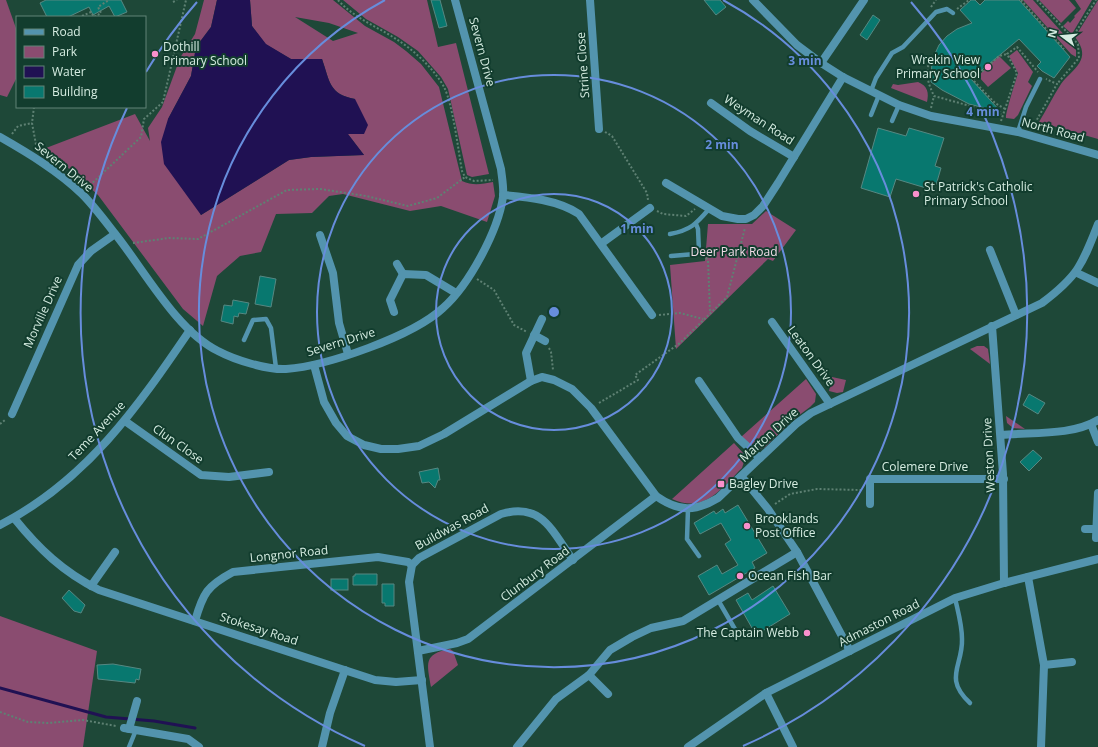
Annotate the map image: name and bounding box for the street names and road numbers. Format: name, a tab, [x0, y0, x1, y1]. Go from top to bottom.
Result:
street label: Severn Drive	[465, 15, 500, 89]
street label: Strine Close	[572, 31, 593, 99]
street label: Weyman Road	[721, 90, 798, 149]
street label: North Road	[1020, 113, 1087, 146]
street label: Severn Drive	[31, 138, 97, 196]
street label: Morville Drive	[19, 273, 66, 351]
street label: Leaton Drive	[784, 322, 839, 390]
street label: Severn Drive	[305, 323, 377, 360]
street label: Teme Avenue	[64, 397, 129, 464]
street label: Marton Drive	[736, 403, 802, 466]
street label: Weston Drive	[978, 417, 999, 493]
street label: Clun Close	[149, 420, 207, 468]
street label: Colemere Drive	[882, 458, 969, 475]
street label: Buildwas Road	[412, 499, 492, 554]
street label: Longnor Road	[249, 541, 329, 566]
street label: Clunbury Road	[497, 542, 573, 605]
street label: Admaston Road	[835, 595, 922, 650]
street label: Stokesay Road	[218, 608, 300, 649]

